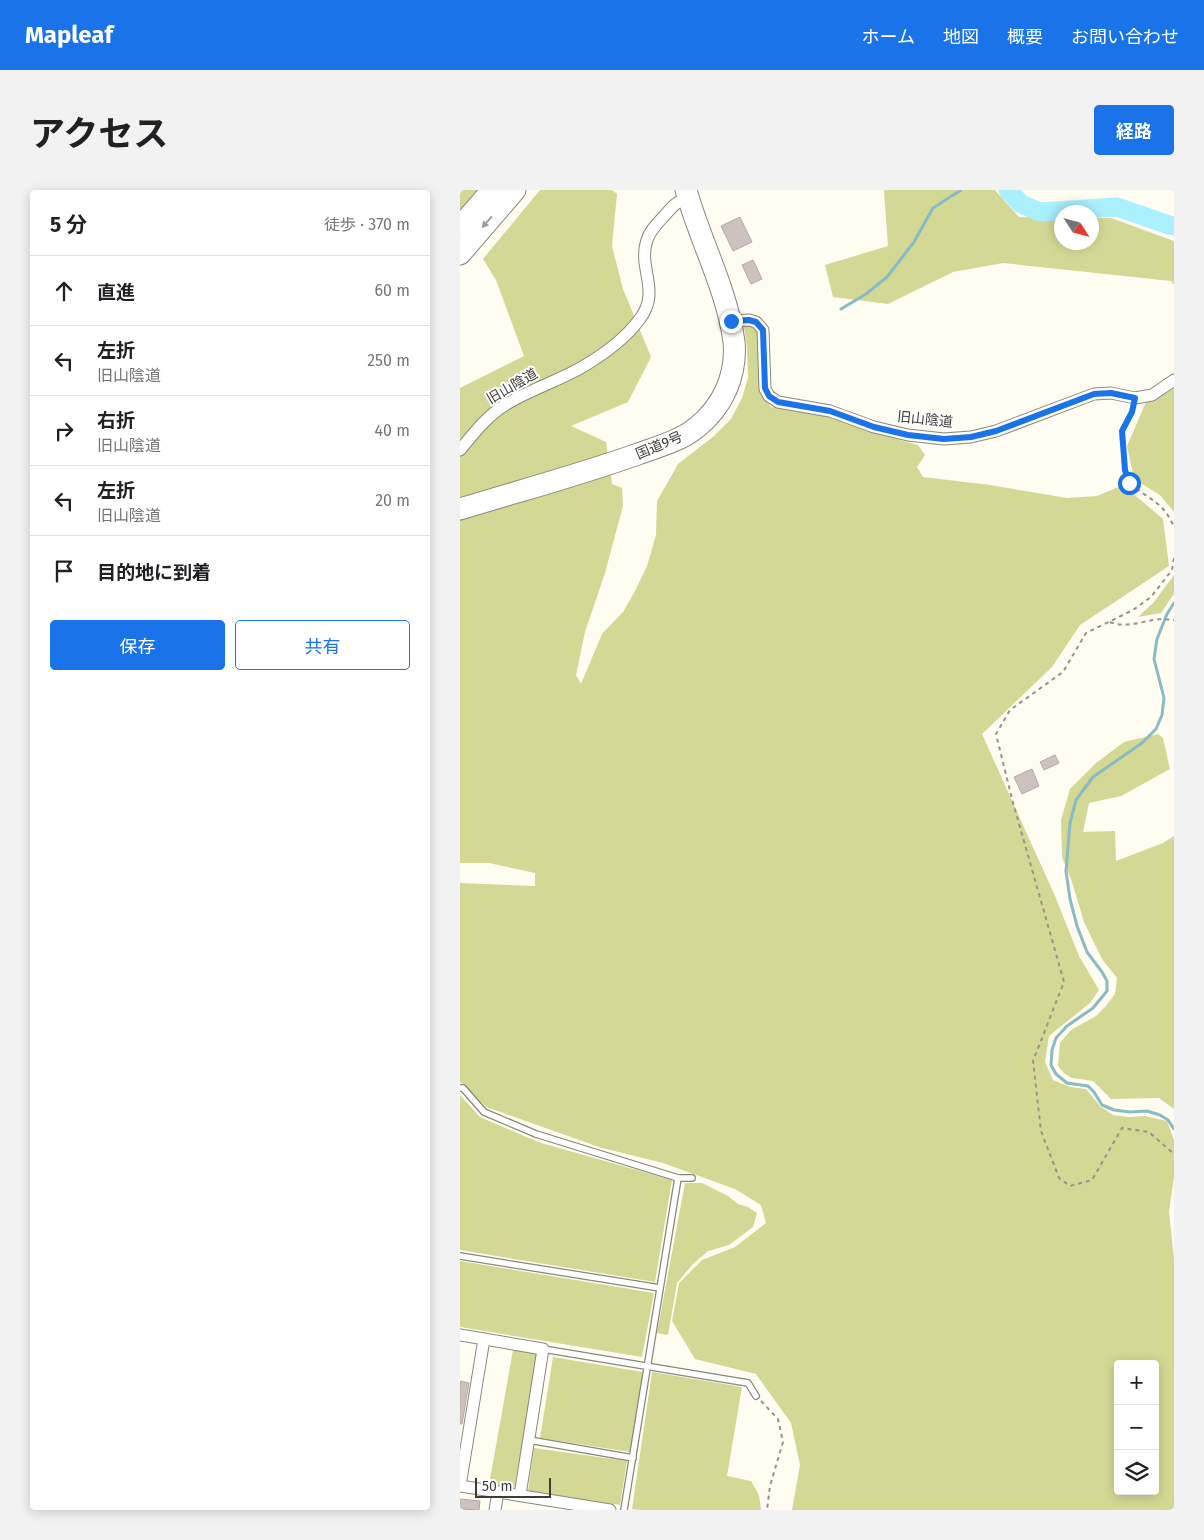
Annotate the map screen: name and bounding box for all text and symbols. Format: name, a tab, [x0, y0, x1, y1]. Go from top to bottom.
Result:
text: Mapleaf	[25, 21, 113, 49]
text: ホーム	[862, 26, 915, 48]
text: 地図	[943, 26, 979, 48]
text: 概要	[1007, 26, 1043, 48]
text: お問い合わせ	[1071, 26, 1179, 48]
button: 経路	[1094, 105, 1174, 155]
text: アクセス	[30, 113, 168, 155]
north arrow	[1054, 205, 1099, 250]
text: 5 分	[50, 212, 87, 238]
text: 徒歩 · 370 m	[324, 215, 410, 234]
one-way arrow	[482, 215, 493, 228]
icon: ahead	[50, 277, 78, 305]
text: 直進	[97, 281, 135, 304]
text: 60 m	[375, 281, 410, 300]
route end	[720, 310, 743, 333]
text: 左折	[97, 339, 135, 362]
icon: left	[50, 347, 78, 375]
text: 250 m	[367, 351, 410, 370]
street label: 旧山陰道	[484, 365, 541, 408]
text: 旧山陰道	[97, 366, 161, 385]
street label: 旧山陰道	[896, 408, 954, 431]
text: 右折	[97, 409, 135, 432]
icon: right	[50, 417, 78, 445]
text: 40 m	[375, 421, 410, 440]
street label: 国道9号	[633, 428, 685, 463]
text: 旧山陰道	[97, 436, 161, 455]
route start	[1118, 472, 1141, 495]
text: 左折	[97, 479, 135, 502]
icon: left	[50, 487, 78, 515]
text: 20 m	[375, 491, 410, 510]
text: 旧山陰道	[97, 506, 161, 525]
icon: arrive	[50, 557, 78, 585]
text: 目的地に到着	[97, 561, 211, 584]
button: 保存	[50, 620, 225, 670]
button: 共有	[235, 620, 410, 670]
map controls	[1114, 1360, 1159, 1495]
button: +	[1114, 1360, 1159, 1405]
button: −	[1114, 1405, 1159, 1450]
button: layers	[1114, 1450, 1159, 1495]
scale bar	[475, 1475, 551, 1498]
text: 50 m	[482, 1478, 513, 1495]

